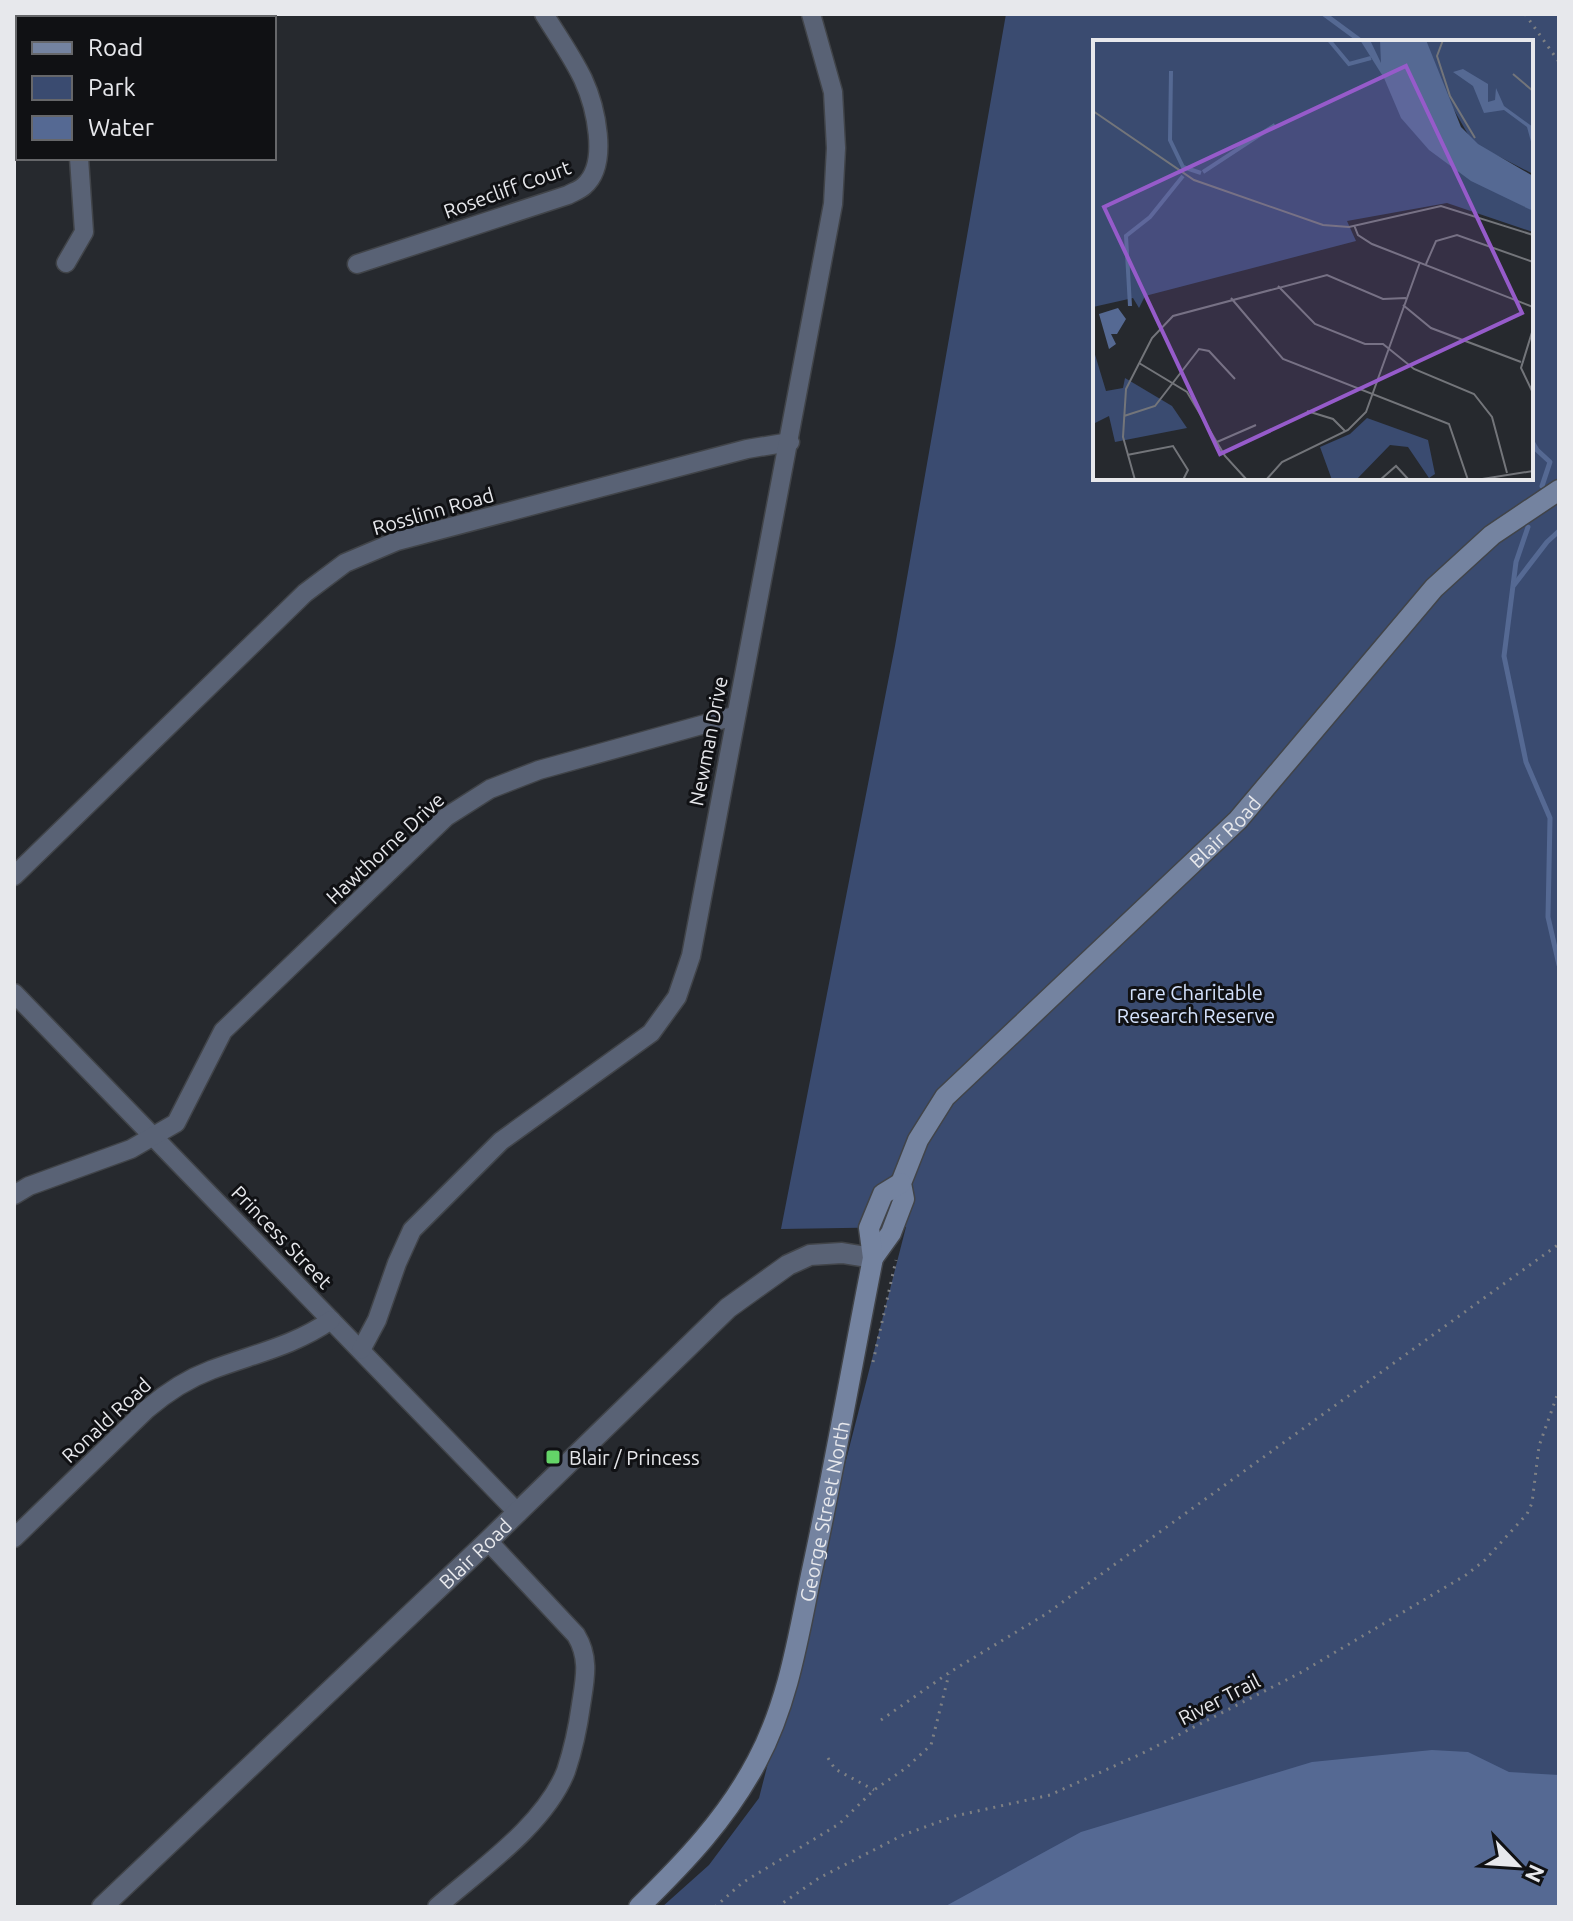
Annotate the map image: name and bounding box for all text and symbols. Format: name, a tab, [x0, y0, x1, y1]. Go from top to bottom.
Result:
legend	[16, 16, 276, 160]
text: Road	[88, 34, 143, 61]
inset map	[1093, 40, 1533, 480]
text: Park	[88, 74, 136, 101]
text: Water	[88, 114, 154, 141]
street label: Rosecliff Court	[440, 155, 574, 223]
street label: Rosslinn Road	[370, 483, 496, 539]
street label: Newman Drive	[684, 674, 732, 808]
street label: Hawthorne Drive	[321, 788, 449, 908]
street label: Blair Road	[1184, 791, 1265, 872]
park label: rare Charitable Research Reserve	[1117, 981, 1275, 1027]
street label: Princess Street	[227, 1181, 337, 1293]
street label: Ronald Road	[57, 1373, 155, 1467]
street label: George Street North	[794, 1419, 853, 1604]
place label: Blair / Princess	[569, 1446, 700, 1469]
marker: Blair / Princess	[544, 1448, 562, 1466]
street label: Blair Road	[434, 1513, 516, 1593]
street label: River Trail	[1174, 1669, 1264, 1729]
north arrow	[1477, 1825, 1557, 1905]
text: N	[1521, 1861, 1550, 1886]

